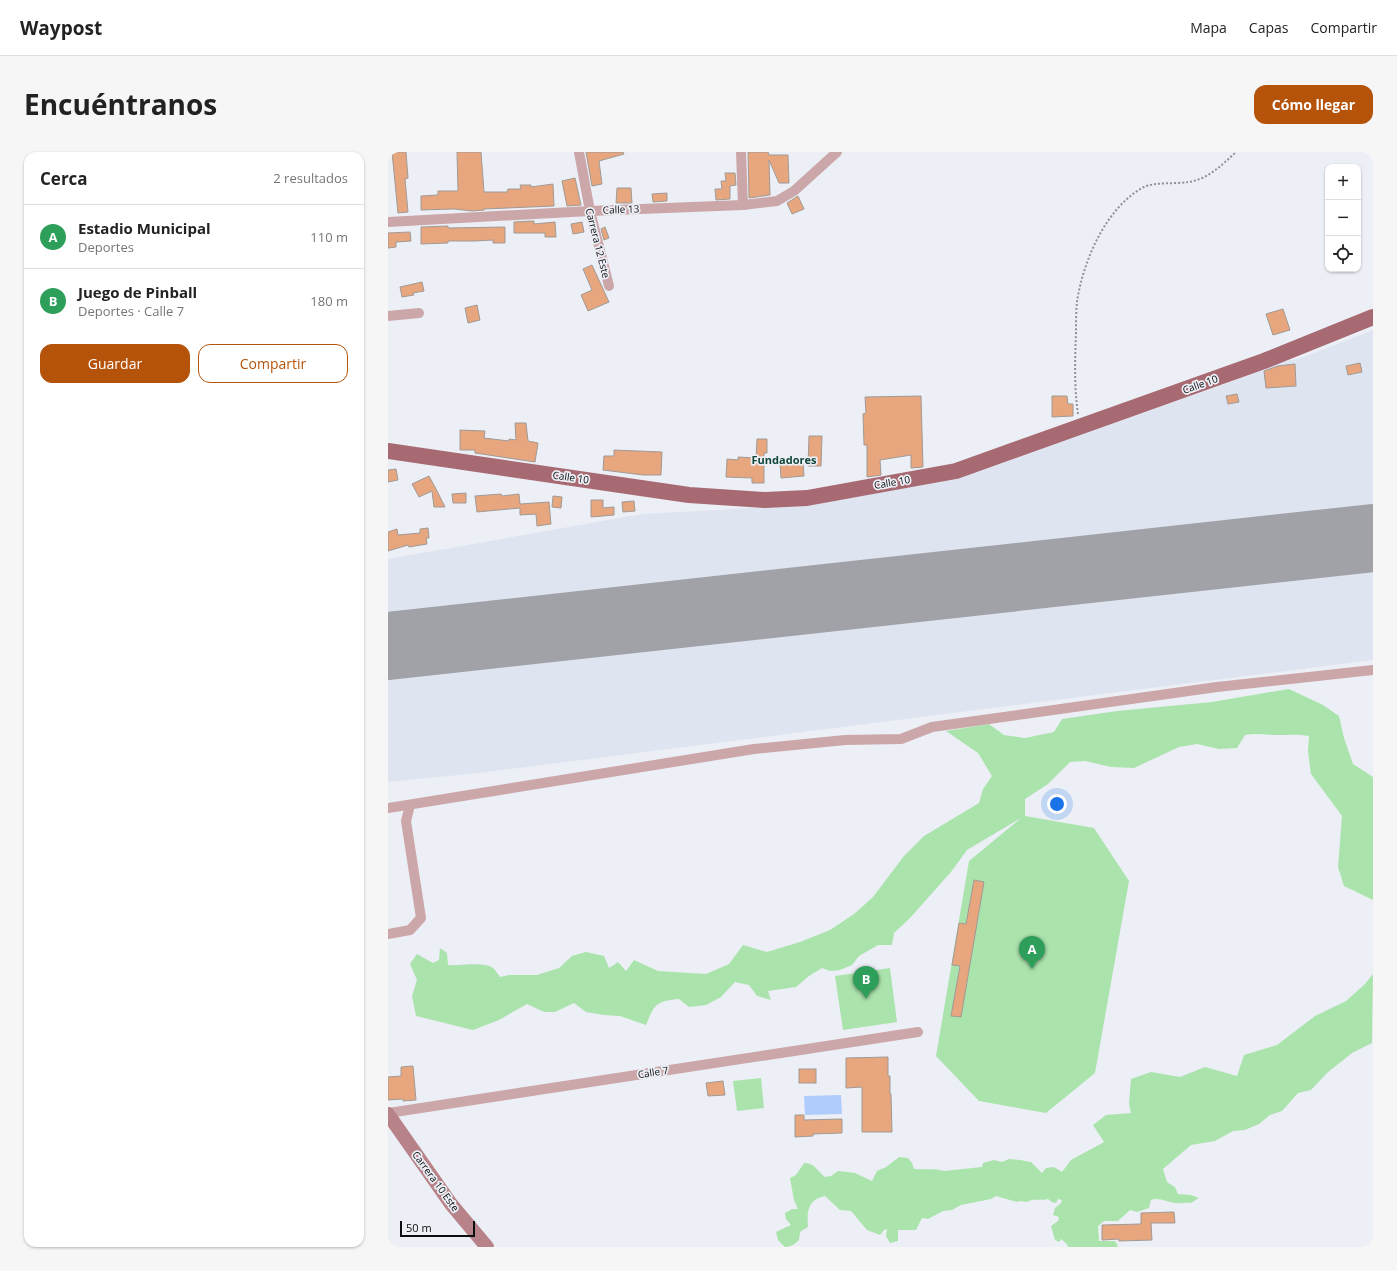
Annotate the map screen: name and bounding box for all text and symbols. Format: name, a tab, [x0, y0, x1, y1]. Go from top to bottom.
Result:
text: Waypost	[20, 15, 102, 41]
text: Mapa	[1190, 18, 1227, 37]
text: Capas	[1249, 18, 1288, 37]
text: Compartir	[1310, 18, 1377, 37]
text: Encuéntranos	[24, 85, 217, 123]
button: Cómo llegar	[1254, 85, 1373, 124]
map controls	[1325, 164, 1361, 272]
button: +	[1325, 164, 1361, 200]
text: Cerca	[40, 167, 88, 190]
text: 2 resultados	[273, 169, 348, 187]
button: −	[1325, 200, 1361, 236]
street label: Calle 13	[602, 201, 640, 217]
street label: Carrera 12 Este	[583, 207, 614, 280]
text: Estadio Municipal	[78, 218, 211, 238]
text: A	[49, 228, 57, 246]
text: 110 m	[310, 228, 348, 246]
button: locate	[1325, 236, 1361, 272]
text: Deportes	[78, 238, 134, 256]
text: Juego de Pinball	[78, 282, 197, 302]
text: B	[49, 292, 57, 310]
text: 180 m	[310, 292, 348, 310]
text: Deportes · Calle 7	[78, 302, 184, 320]
button: Guardar	[40, 344, 190, 383]
button: Compartir	[198, 344, 348, 383]
street label: Calle 10	[1180, 371, 1220, 397]
district label: Fundadores	[752, 452, 817, 467]
street label: Calle 10	[552, 468, 590, 487]
street label: Calle 10	[873, 472, 911, 492]
your location	[1047, 794, 1067, 814]
pin: A	[1019, 936, 1045, 969]
pin: B	[853, 966, 879, 999]
street label: Calle 7	[637, 1063, 670, 1081]
street label: Carrera 10 Este	[409, 1148, 463, 1214]
scale bar	[400, 1219, 475, 1238]
text: 50 m	[406, 1220, 432, 1235]

